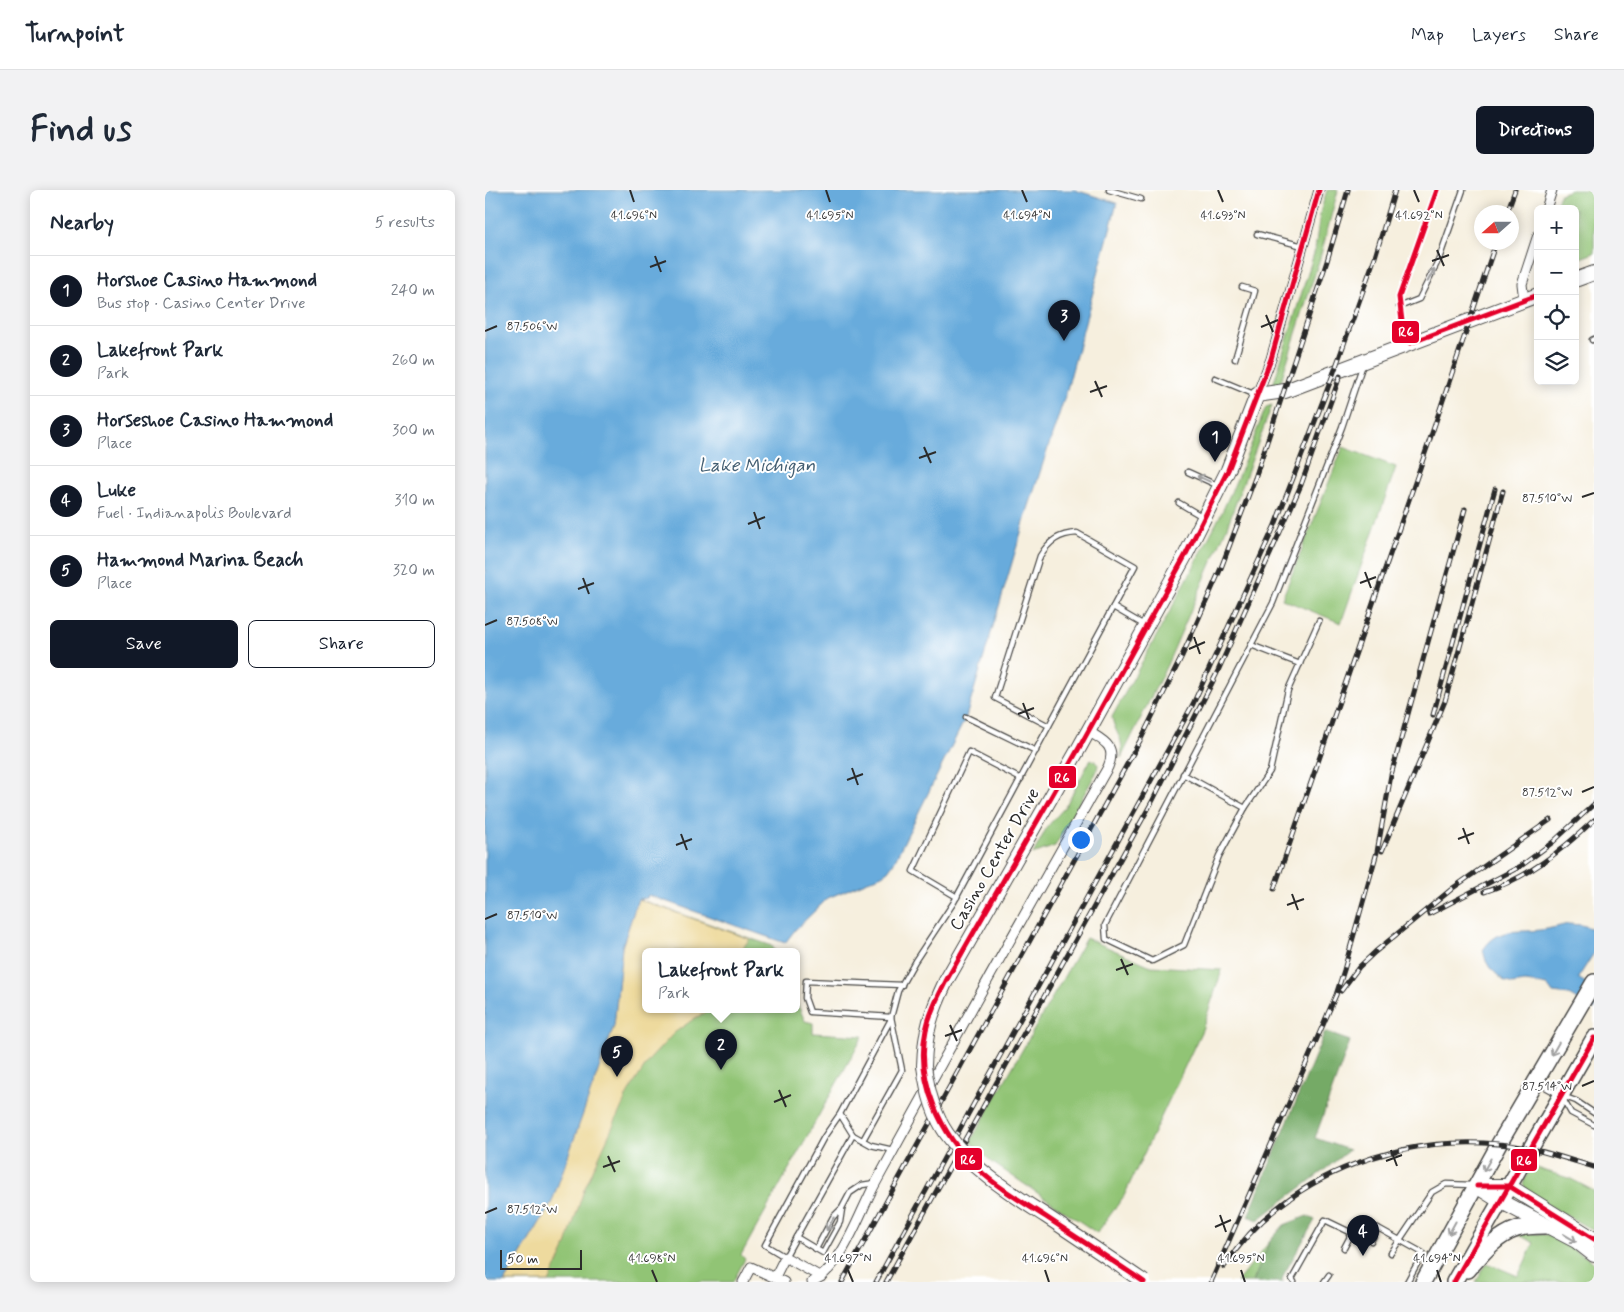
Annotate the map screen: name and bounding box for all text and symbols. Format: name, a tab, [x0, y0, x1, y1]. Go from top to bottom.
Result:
text: Turnpoint	[25, 19, 125, 50]
text: Map	[1411, 23, 1444, 47]
text: Layers	[1472, 23, 1526, 47]
text: Share	[1554, 23, 1599, 47]
button: Directions	[1476, 106, 1594, 154]
text: Find us	[30, 107, 132, 153]
north arrow	[1474, 205, 1519, 250]
map controls	[1534, 205, 1579, 385]
button: +	[1534, 205, 1579, 250]
text: 41.696°N	[611, 208, 657, 224]
text: 41.695°N	[807, 208, 853, 224]
text: 41.694°N	[1003, 208, 1051, 224]
text: 41.693°N	[1200, 208, 1246, 224]
text: 41.692°N	[1395, 208, 1443, 224]
text: Nearby	[50, 209, 114, 237]
text: 5 results	[375, 212, 435, 233]
button: −	[1534, 250, 1579, 295]
one-way arrow	[1426, 267, 1436, 282]
text: Horshoe Casino Hammond	[97, 268, 317, 293]
text: 1	[62, 280, 70, 301]
text: 240 m	[391, 280, 435, 301]
text: Bus stop · Casino Center Drive	[97, 293, 305, 314]
button: locate	[1534, 295, 1579, 340]
pin: 3	[1048, 300, 1080, 341]
text: 87.506°W	[507, 319, 557, 335]
line badge: R6	[1391, 320, 1420, 344]
text: R6	[1398, 323, 1414, 341]
text: Lakefront Park	[97, 338, 223, 363]
button: layers	[1534, 340, 1579, 385]
text: 2	[62, 350, 70, 371]
text: 260 m	[392, 350, 435, 371]
text: Park	[97, 363, 129, 384]
text: Horseshoe Casino Hammond	[97, 408, 333, 433]
text: 3	[62, 420, 70, 441]
text: 300 m	[392, 420, 435, 441]
pin: 1	[1199, 421, 1231, 462]
text: Place	[97, 433, 132, 454]
water label: Lake Michigan	[699, 453, 816, 478]
one-way arrow	[1197, 474, 1212, 484]
text: Luke	[97, 478, 136, 503]
text: 4	[61, 490, 71, 511]
text: 310 m	[394, 490, 435, 511]
text: 87.510°W	[1522, 491, 1572, 507]
text: Fuel · Indianapolis Boulevard	[97, 503, 292, 524]
text: Hammond Marina Beach	[97, 548, 303, 573]
text: 5	[61, 560, 71, 581]
text: 320 m	[393, 560, 435, 581]
text: Place	[97, 573, 132, 594]
text: 87.508°W	[506, 614, 558, 630]
button: Save	[50, 620, 238, 668]
button: Share	[248, 620, 435, 668]
line badge: R6	[1048, 765, 1077, 789]
text: R6	[1054, 769, 1070, 787]
street label: Casino Center Drive	[944, 784, 1046, 935]
text: 87.512°W	[1522, 785, 1572, 801]
your location	[1068, 827, 1094, 853]
text: 87.510°W	[507, 908, 557, 924]
popup	[642, 948, 800, 1013]
text: Lakefront Park	[658, 958, 784, 983]
text: Park	[658, 983, 690, 1004]
pin: 2	[705, 1029, 737, 1070]
pin: 5	[601, 1036, 633, 1077]
one-way arrow	[1550, 1041, 1560, 1055]
text: 87.514°W	[1522, 1079, 1572, 1095]
line badge: R6	[954, 1147, 983, 1171]
line badge: R6	[1510, 1148, 1538, 1172]
text: R6	[960, 1151, 976, 1169]
text: R6	[1516, 1152, 1532, 1170]
one-way arrow	[1482, 1157, 1492, 1171]
text: 87.512°W	[507, 1202, 557, 1218]
pin: 4	[1347, 1215, 1379, 1256]
one-way arrow	[824, 1216, 834, 1231]
one-way arrow	[1447, 1221, 1457, 1236]
one-way arrow	[1563, 1234, 1577, 1244]
scale bar	[500, 1247, 583, 1270]
text: 50 m	[507, 1250, 538, 1268]
text: 41.698°N	[629, 1251, 675, 1267]
text: 41.697°N	[824, 1251, 872, 1267]
text: 41.696°N	[1022, 1251, 1068, 1267]
text: 41.695°N	[1218, 1251, 1264, 1267]
text: 41.694°N	[1413, 1251, 1461, 1267]

